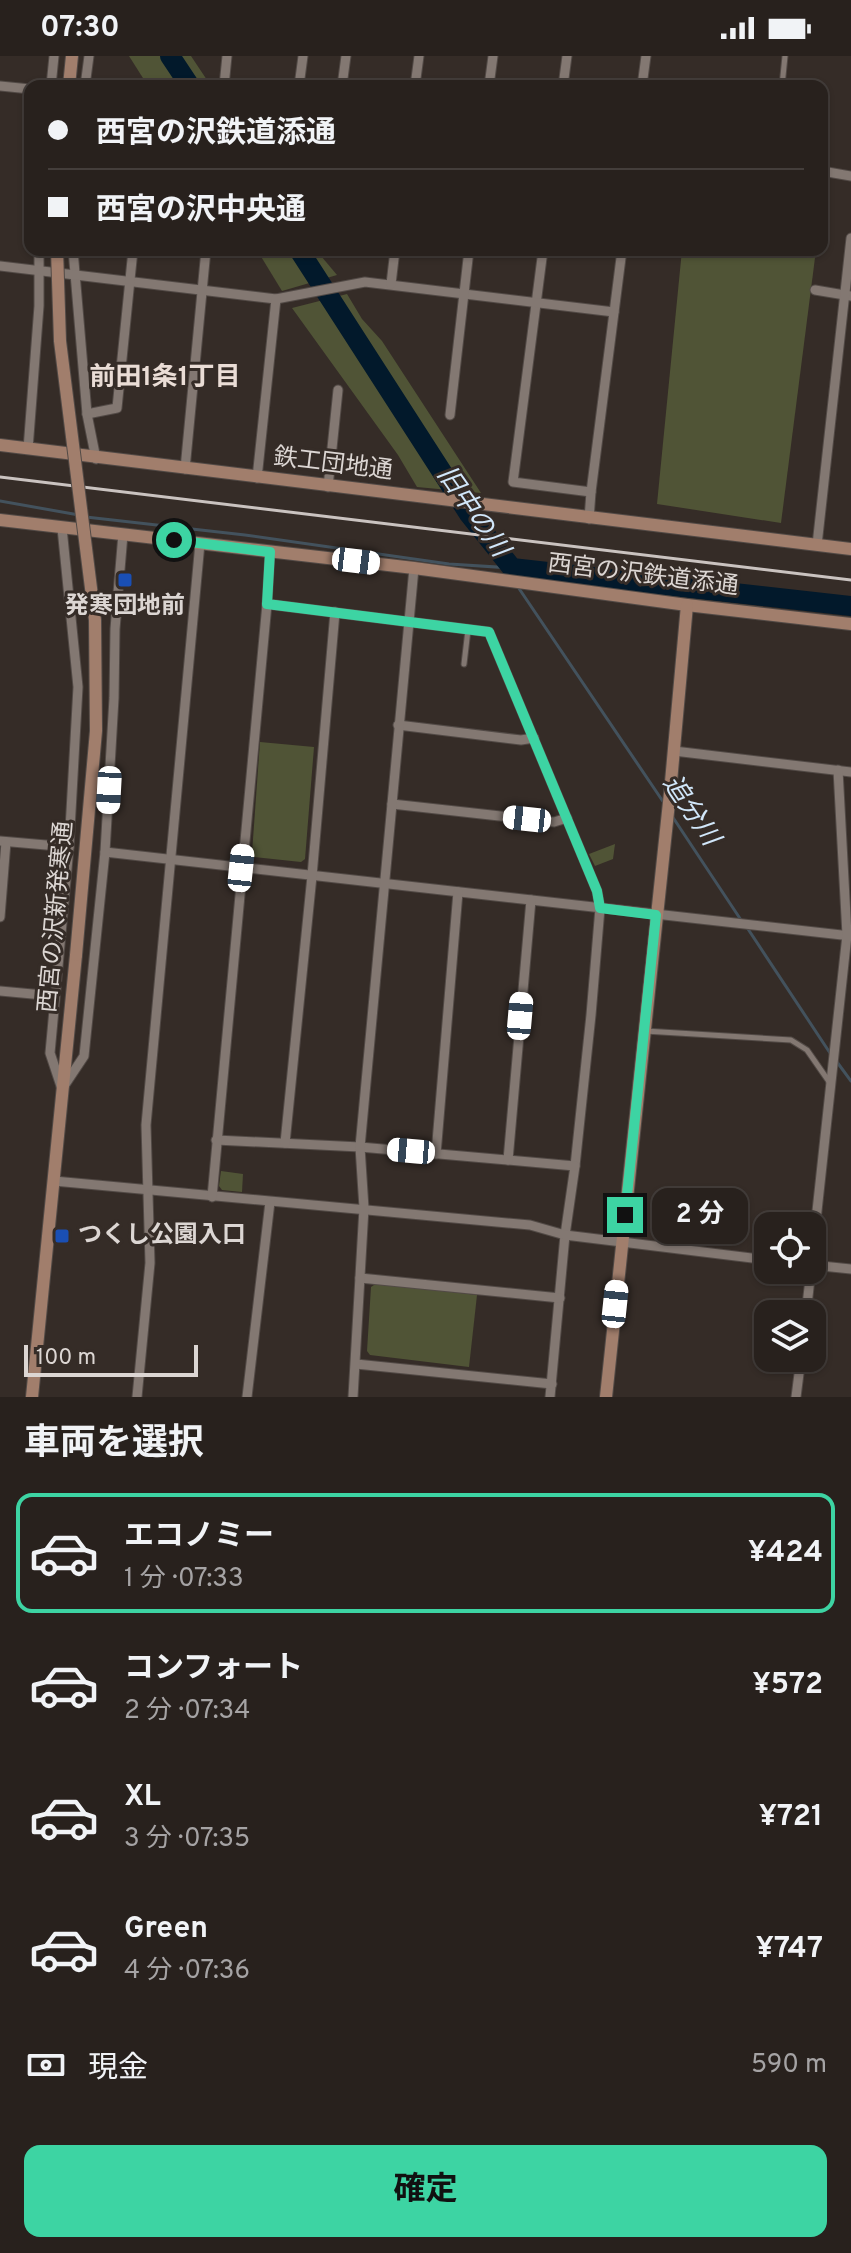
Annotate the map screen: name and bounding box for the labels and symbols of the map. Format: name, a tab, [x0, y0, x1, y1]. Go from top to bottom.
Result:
district label: 前田1条1丁目	[90, 362, 240, 395]
street label: 鉄工団地通	[272, 443, 394, 487]
water label: 旧中の川	[429, 460, 517, 567]
route start	[156, 522, 192, 558]
car	[331, 546, 381, 576]
street label: 西宮の沢鉄道添通	[546, 549, 740, 603]
marker: 発寒団地前	[116, 571, 134, 589]
place label: 発寒団地前	[65, 592, 185, 622]
car	[96, 765, 122, 815]
water label: 追分川	[655, 769, 727, 855]
car	[502, 805, 552, 833]
street label: 西宮の沢新発寒通	[34, 820, 80, 1014]
car	[227, 843, 255, 893]
car	[506, 991, 534, 1041]
car	[386, 1137, 436, 1165]
callout: 2 分	[653, 1187, 749, 1243]
route end	[607, 1197, 643, 1233]
place label: つくし公園入口	[78, 1221, 246, 1251]
marker: つくし公園入口	[53, 1227, 71, 1245]
car	[601, 1279, 629, 1329]
scale bar	[24, 1341, 198, 1377]

